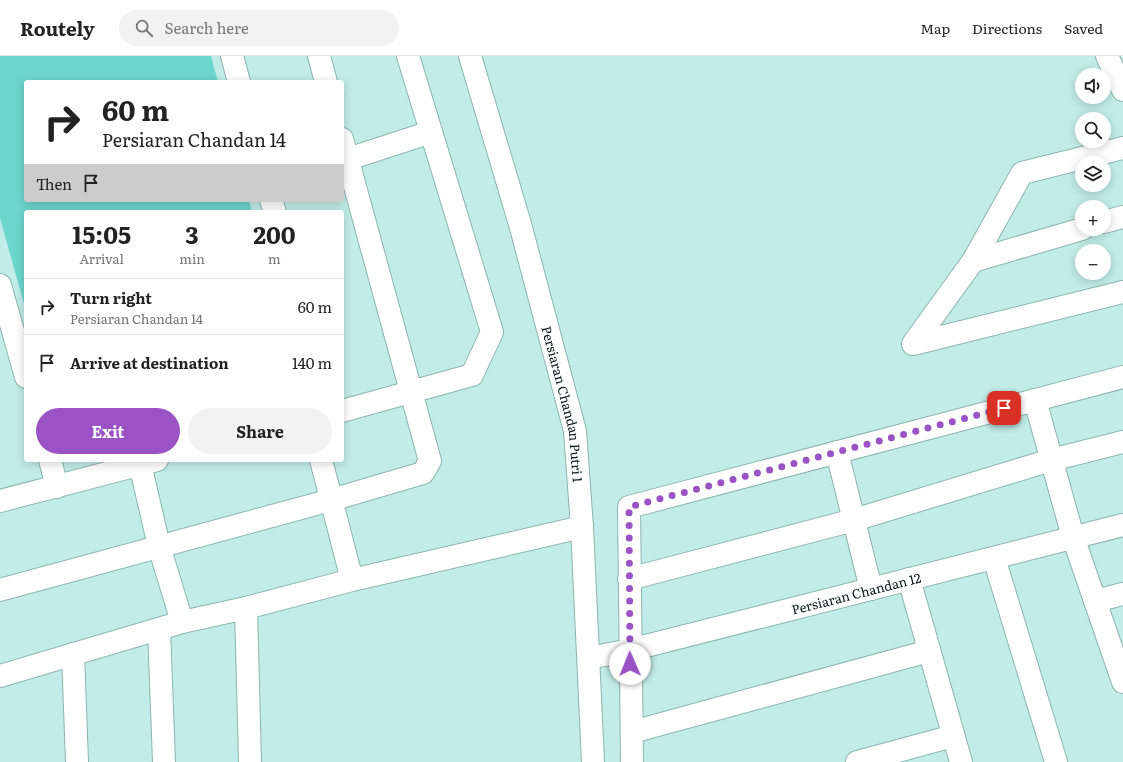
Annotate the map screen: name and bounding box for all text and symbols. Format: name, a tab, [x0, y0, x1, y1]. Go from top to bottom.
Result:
search box	[119, 10, 399, 46]
text: Routely	[20, 14, 95, 42]
text: Search here	[165, 16, 249, 39]
icon: search	[133, 17, 155, 39]
text: Map	[920, 18, 950, 38]
text: Directions	[972, 18, 1042, 38]
text: Saved	[1064, 18, 1103, 38]
map controls	[1075, 68, 1111, 280]
button: sound	[1075, 68, 1111, 104]
text: 60 m	[102, 88, 169, 130]
icon: right	[36, 96, 88, 148]
button: search	[1075, 112, 1111, 148]
text: Persiaran Chandan 14	[102, 126, 286, 153]
button: layers	[1075, 156, 1111, 192]
text: Then	[36, 172, 72, 195]
icon: arrive	[80, 172, 102, 194]
button: +	[1075, 200, 1111, 236]
text: 15:05	[72, 216, 131, 251]
text: 3	[185, 216, 199, 251]
text: 200	[253, 216, 296, 251]
button: −	[1075, 244, 1111, 280]
text: Arrival	[79, 249, 124, 268]
text: min	[179, 249, 205, 268]
text: m	[268, 249, 281, 268]
text: Turn right	[70, 286, 152, 309]
text: 60 m	[298, 295, 332, 318]
icon: right	[36, 296, 58, 318]
text: Persiaran Chandan 14	[70, 309, 203, 328]
street label: Persiaran Chandan Putri 1	[538, 324, 588, 483]
text: Arrive at destination	[70, 351, 229, 374]
text: 140 m	[292, 351, 332, 374]
icon: arrive	[36, 352, 58, 374]
pin	[987, 391, 1021, 425]
icon: arrive	[993, 397, 1015, 419]
button: Exit	[36, 408, 180, 454]
button: Share	[188, 408, 332, 454]
street label: Persiaran Chandan 12	[789, 567, 923, 618]
position arrow	[609, 643, 651, 685]

